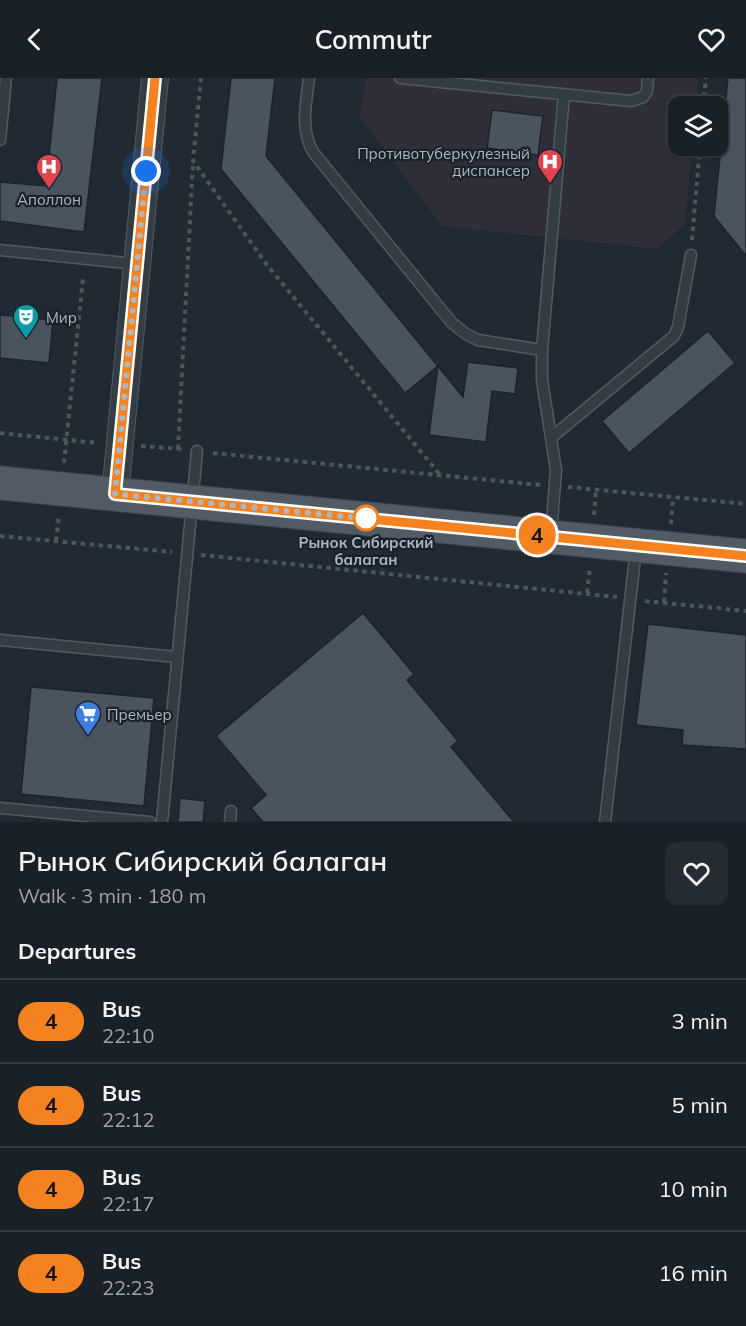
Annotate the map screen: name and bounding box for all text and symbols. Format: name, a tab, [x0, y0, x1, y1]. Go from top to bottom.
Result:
text: Commutr	[315, 22, 432, 56]
icon: back	[18, 23, 51, 56]
icon: heart	[695, 23, 728, 56]
map controls	[668, 96, 728, 156]
button: layers	[668, 96, 728, 156]
place label: Противотуберкулезный диспансер	[357, 144, 530, 180]
hospital icon: Противотуберкулезный диспансер	[535, 147, 565, 185]
hospital icon: Аполлон	[34, 152, 64, 190]
your location	[131, 156, 161, 186]
place label: Аполлон	[17, 190, 81, 209]
theatre icon: Мир	[11, 302, 41, 340]
place label: Мир	[46, 308, 77, 327]
marker: Рынок Сибирский балаган	[353, 505, 379, 531]
line badge: 4	[518, 516, 556, 554]
text: 4	[531, 522, 543, 548]
place label: Рынок Сибирский балаган	[299, 533, 433, 569]
supermarket icon: Премьер	[73, 699, 103, 737]
place label: Премьер	[107, 705, 172, 724]
button: heart	[665, 842, 728, 905]
text: Рынок Сибирский балаган	[18, 843, 387, 878]
text: Walk · 3 min · 180 m	[18, 883, 206, 908]
text: Departures	[18, 937, 136, 965]
text: Bus	[102, 995, 141, 1023]
text: 3 min	[672, 1007, 728, 1035]
text: 4	[45, 1008, 57, 1034]
text: 22:10	[102, 1023, 155, 1048]
text: Bus	[102, 1079, 141, 1107]
text: 5 min	[672, 1091, 728, 1119]
text: 4	[45, 1092, 57, 1118]
text: 22:12	[102, 1107, 155, 1132]
text: Bus	[102, 1163, 141, 1191]
text: 10 min	[658, 1175, 728, 1203]
text: 4	[45, 1176, 57, 1202]
text: 22:17	[102, 1191, 155, 1216]
text: Bus	[102, 1247, 141, 1275]
text: 16 min	[658, 1259, 728, 1287]
text: 4	[45, 1260, 57, 1286]
text: 22:23	[102, 1275, 155, 1300]

